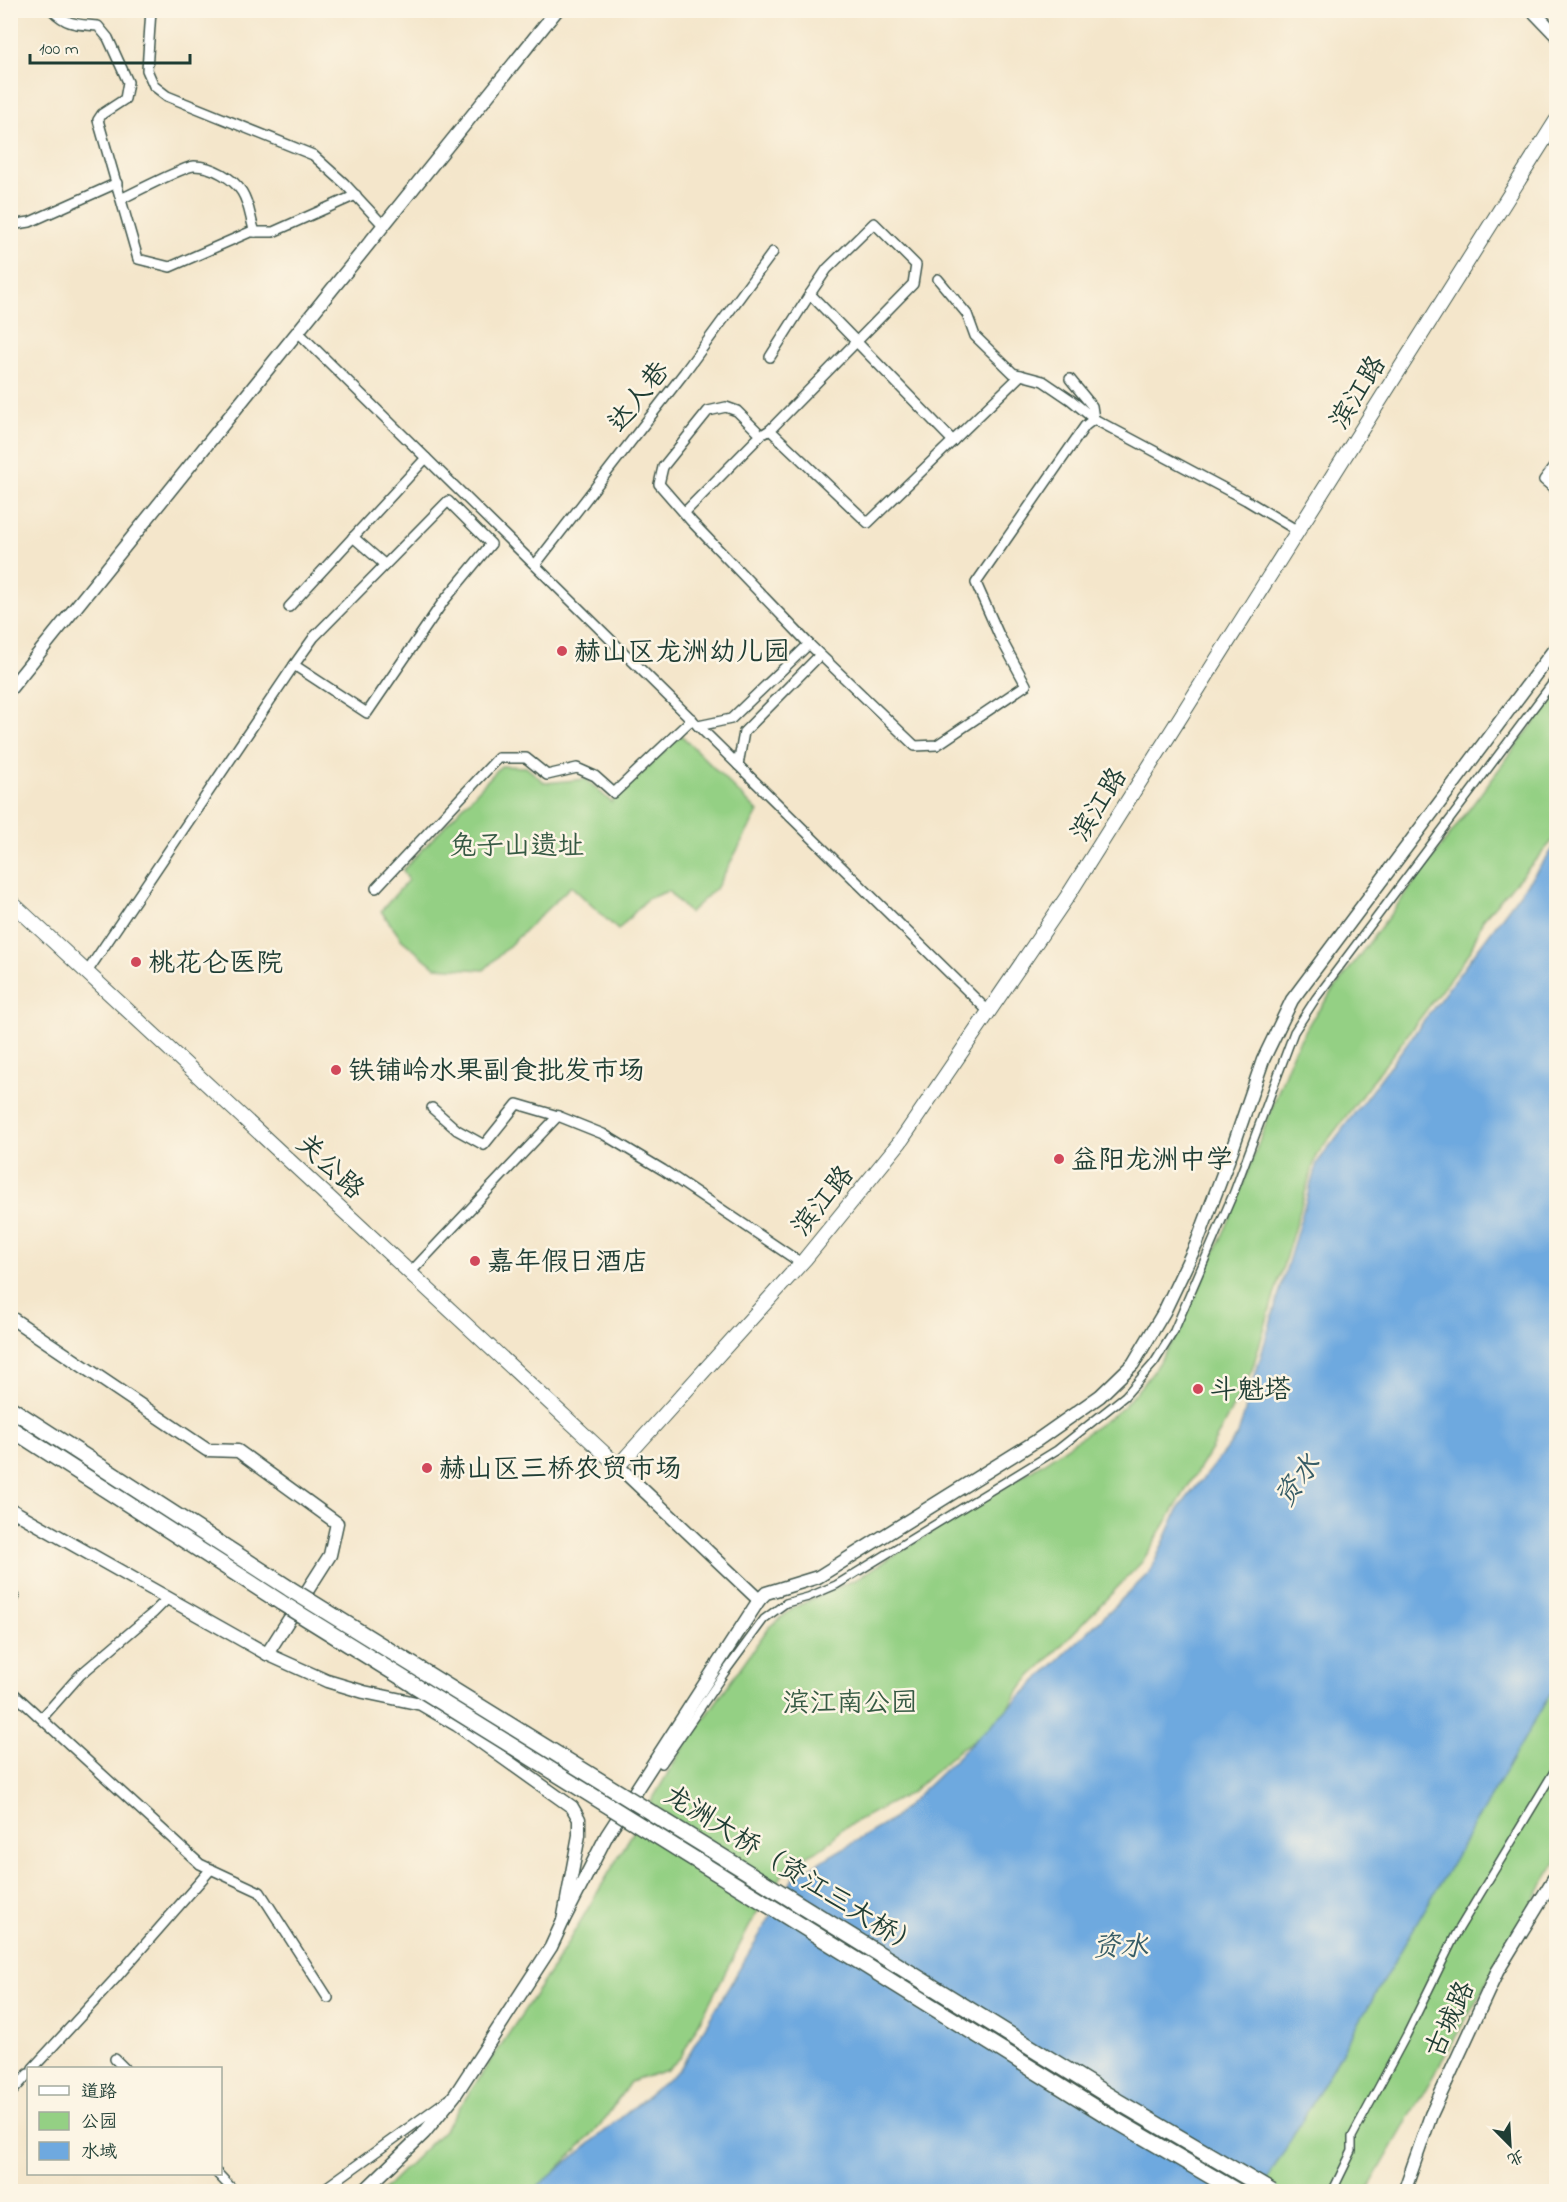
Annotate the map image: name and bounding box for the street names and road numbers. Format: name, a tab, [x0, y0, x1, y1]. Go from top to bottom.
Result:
street label: 滨江路	[1321, 349, 1397, 438]
street label: 达人巷	[600, 354, 680, 441]
street label: 滨江路	[1062, 761, 1138, 850]
street label: 关公路	[286, 1126, 372, 1210]
street label: 滨江路	[783, 1158, 865, 1245]
street label: 龙洲大桥（资江三大桥）	[655, 1777, 928, 1967]
street label: 古城路	[1416, 1975, 1486, 2065]

